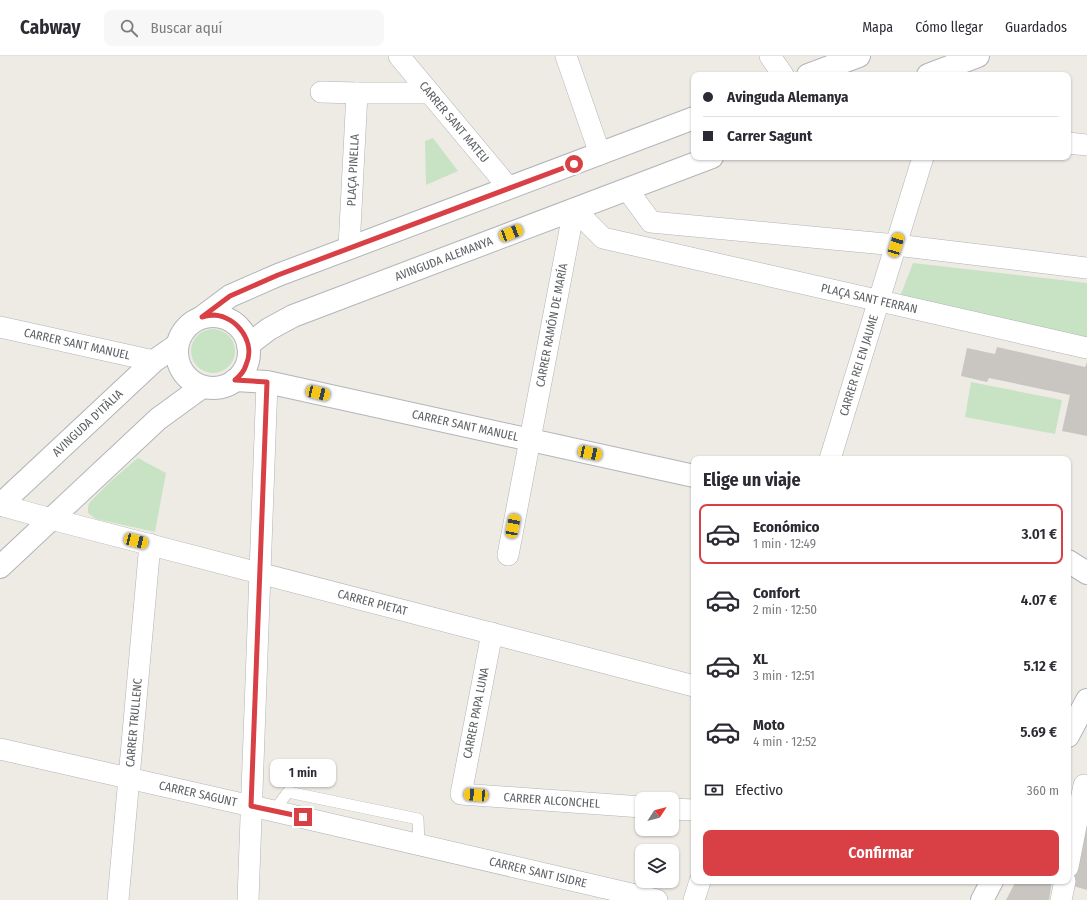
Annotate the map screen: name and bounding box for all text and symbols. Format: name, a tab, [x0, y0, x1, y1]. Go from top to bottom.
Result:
search box	[104, 10, 384, 46]
text: Cabway	[20, 16, 80, 39]
icon: search	[118, 17, 140, 39]
text: Buscar aquí	[150, 19, 222, 37]
text: Mapa	[862, 19, 893, 36]
text: Cómo llegar	[915, 19, 983, 36]
text: Guardados	[1005, 19, 1067, 36]
street label: CARRER SANT MATEU	[416, 79, 492, 165]
text: Avinguda Alemanya	[727, 88, 849, 106]
text: Carrer Sagunt	[727, 127, 812, 145]
street label: PLAÇA PINELLA	[344, 133, 362, 207]
route start	[565, 155, 583, 173]
car	[498, 223, 524, 243]
car	[887, 232, 905, 258]
street label: AVINGUDA ALEMANYA	[393, 234, 495, 284]
street label: CARRER RAMÓN DE MARÍA	[533, 261, 571, 388]
street label: PLAÇA SANT FERRAN	[820, 281, 919, 316]
street label: CARRER REI EN JAUME	[837, 313, 881, 418]
street label: CARRER SANT MANUEL	[23, 325, 132, 363]
car	[305, 384, 331, 402]
street label: AVINGUDA D'ITÀLIA	[50, 386, 126, 459]
street label: CARRER SANT MANUEL	[411, 407, 520, 444]
car	[577, 445, 603, 461]
text: Elige un viaje	[703, 469, 801, 491]
car	[505, 513, 521, 539]
icon: car	[705, 516, 741, 552]
text: Económico	[753, 518, 820, 536]
text: 3.01 €	[1022, 525, 1057, 543]
car	[123, 532, 149, 550]
text: 1 min · 12:49	[753, 536, 816, 551]
icon: car	[705, 582, 741, 618]
text: Confort	[753, 584, 800, 602]
street label: CARRER PIETAT	[336, 587, 409, 618]
text: 4.07 €	[1021, 591, 1057, 609]
text: 2 min · 12:50	[753, 602, 817, 617]
icon: car	[705, 648, 741, 684]
text: XL	[753, 650, 768, 668]
text: 5.12 €	[1024, 657, 1057, 675]
street label: CARRER PAPA LUNA	[460, 665, 492, 760]
text: 3 min · 12:51	[753, 668, 815, 683]
street label: CARRER TRULLENC	[123, 678, 145, 768]
icon: car	[705, 714, 741, 750]
text: Moto	[753, 716, 785, 734]
text: 5.69 €	[1020, 723, 1057, 741]
text: 4 min · 12:52	[753, 734, 817, 749]
callout: 1 min	[270, 759, 336, 787]
text: 1 min	[289, 765, 317, 780]
street label: CARRER SAGUNT	[158, 778, 239, 809]
icon: cash	[703, 779, 725, 801]
text: Efectivo	[735, 781, 783, 799]
text: 360 m	[1027, 783, 1059, 798]
car	[464, 788, 488, 802]
street label: CARRER ALCONCHEL	[503, 790, 601, 811]
north arrow	[635, 792, 679, 836]
map controls	[635, 792, 679, 888]
route end	[294, 808, 312, 826]
button: Confirmar	[703, 830, 1059, 876]
button: layers	[635, 844, 679, 888]
street label: CARRER SANT ISIDRE	[488, 854, 589, 891]

